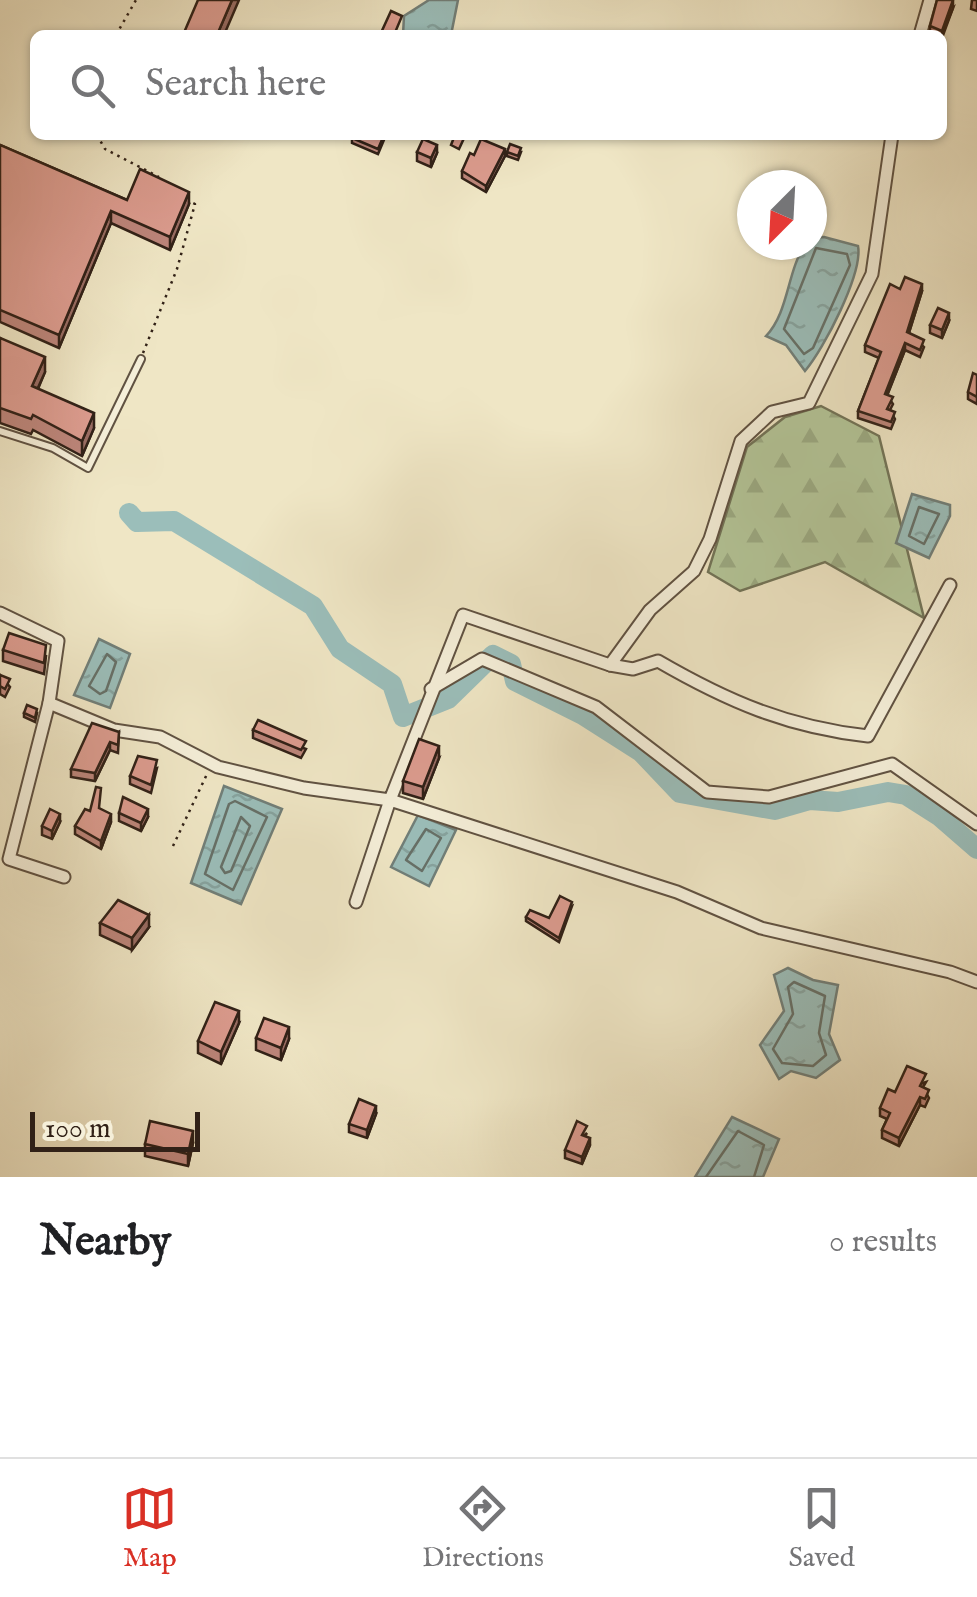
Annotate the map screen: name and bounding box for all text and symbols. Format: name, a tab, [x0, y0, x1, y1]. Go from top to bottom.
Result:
search box	[30, 30, 947, 140]
icon: search	[65, 58, 120, 113]
text: Search here	[145, 61, 326, 109]
north arrow	[737, 170, 827, 260]
scale bar	[30, 1107, 200, 1152]
text: 100 m	[45, 1112, 111, 1147]
text: Nearby	[40, 1216, 171, 1269]
text: 0 results	[829, 1222, 937, 1263]
tab: Map	[122, 1481, 177, 1576]
tab: Directions	[422, 1481, 544, 1576]
tab: Saved	[788, 1481, 855, 1576]

